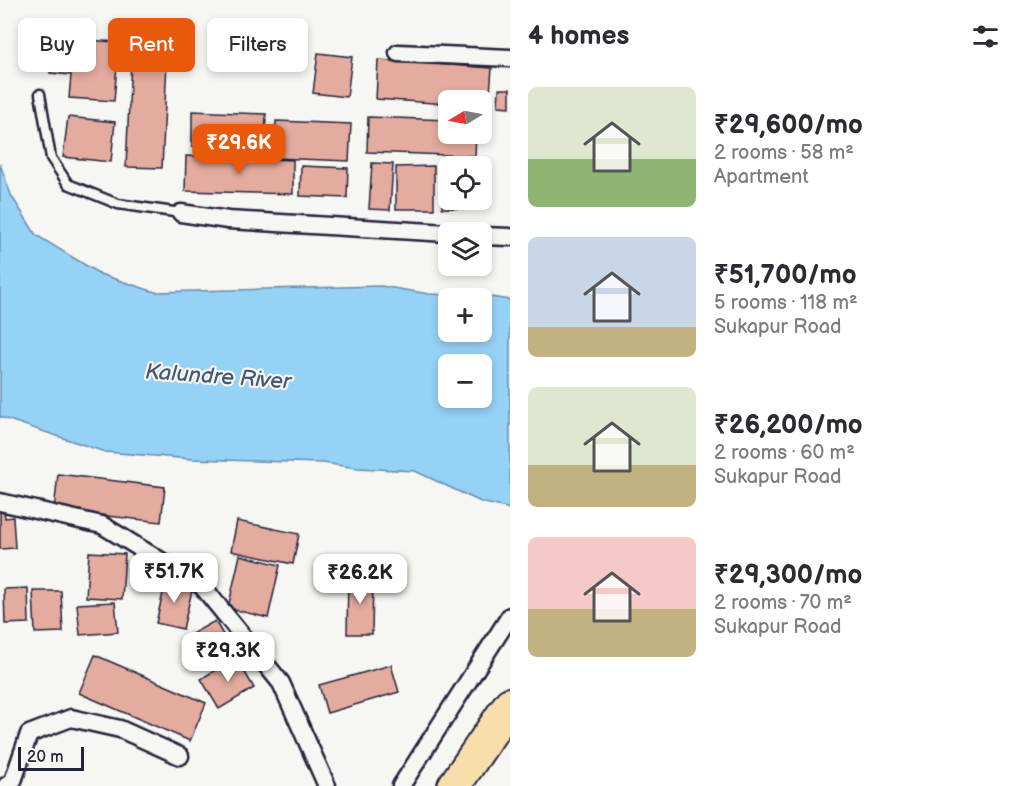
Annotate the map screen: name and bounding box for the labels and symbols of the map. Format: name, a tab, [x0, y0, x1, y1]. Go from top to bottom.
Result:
north arrow	[438, 90, 492, 144]
pin: ₹29.6K	[190, 124, 288, 175]
water label: Kalundre River	[144, 358, 294, 396]
pin: ₹51.7K	[125, 553, 223, 604]
pin: ₹26.2K	[311, 554, 409, 605]
pin: ₹29.3K	[179, 632, 277, 683]
scale bar	[18, 744, 84, 772]

